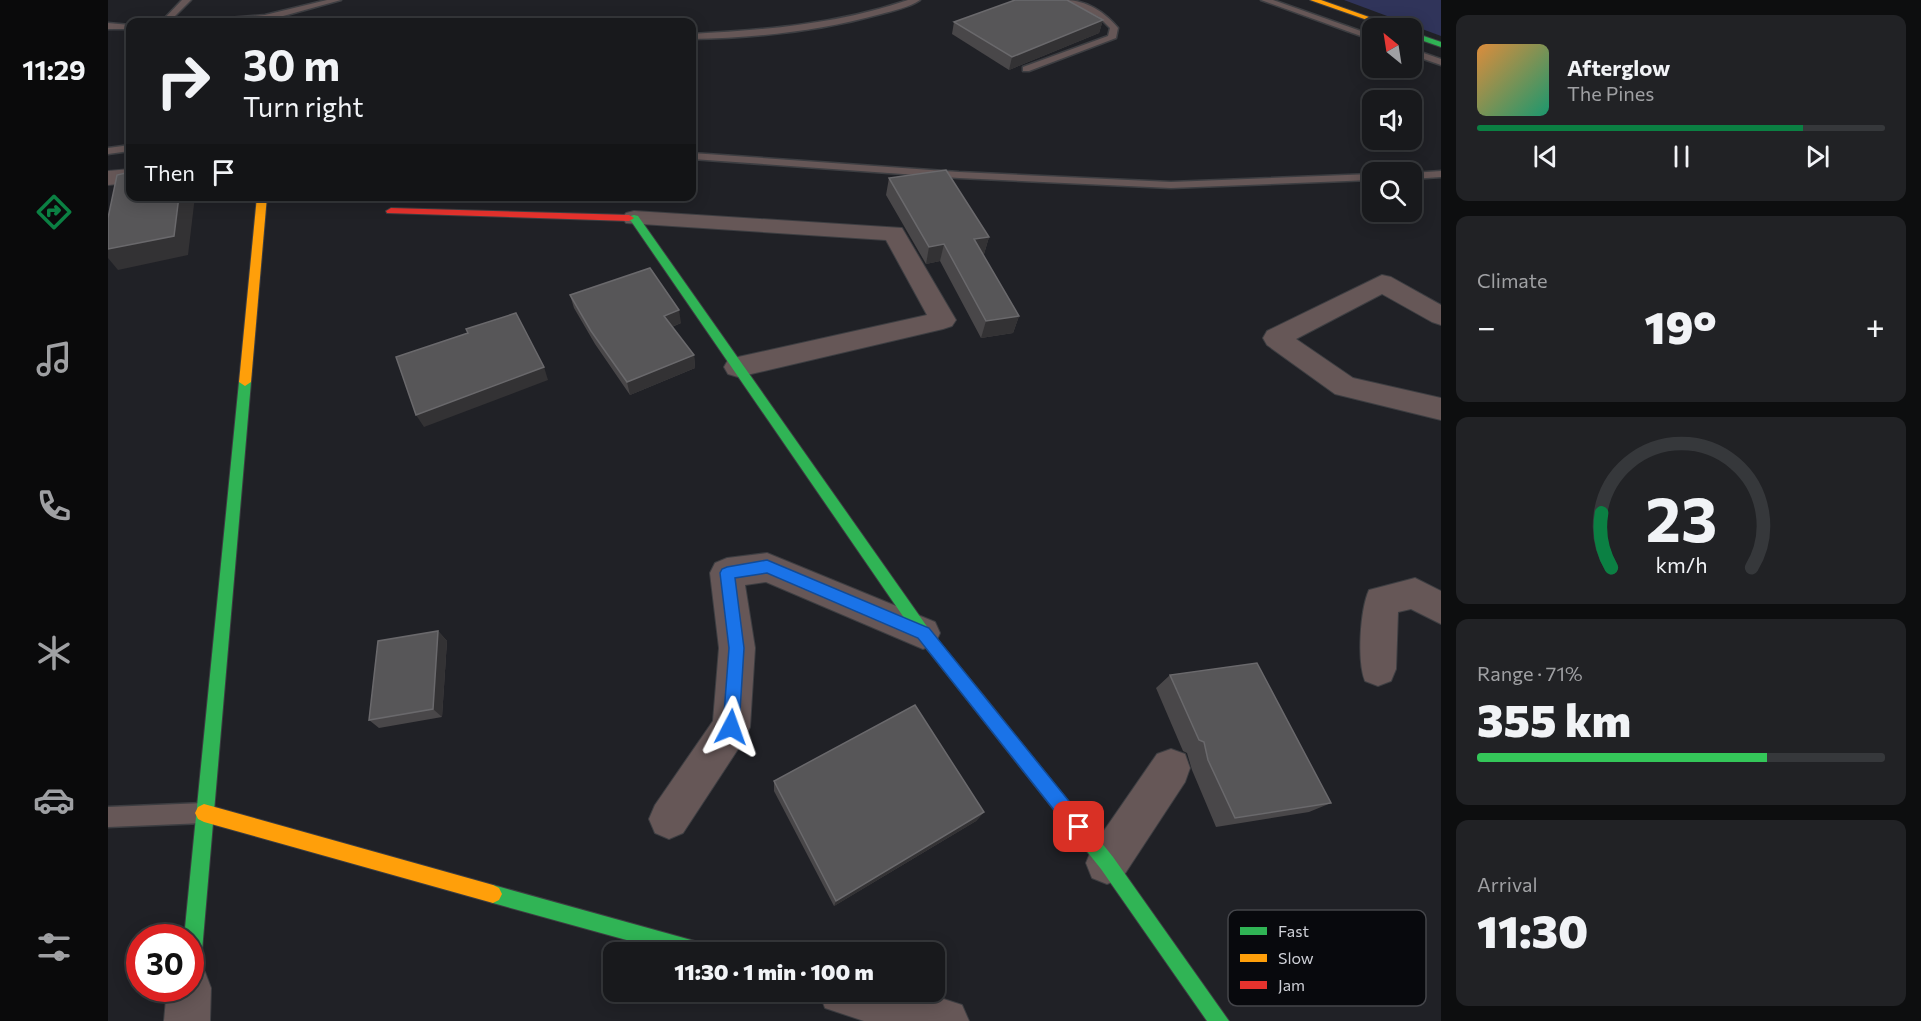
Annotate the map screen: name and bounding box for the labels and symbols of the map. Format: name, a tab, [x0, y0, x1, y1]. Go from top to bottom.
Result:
north arrow	[1362, 18, 1422, 78]
position arrow	[699, 695, 763, 759]
pin	[1053, 801, 1104, 852]
legend	[1228, 910, 1426, 1006]
text: Fast	[1278, 921, 1309, 940]
speed limit sign: 30	[126, 924, 204, 1002]
text: Slow	[1278, 948, 1314, 967]
text: Jam	[1278, 975, 1305, 994]

